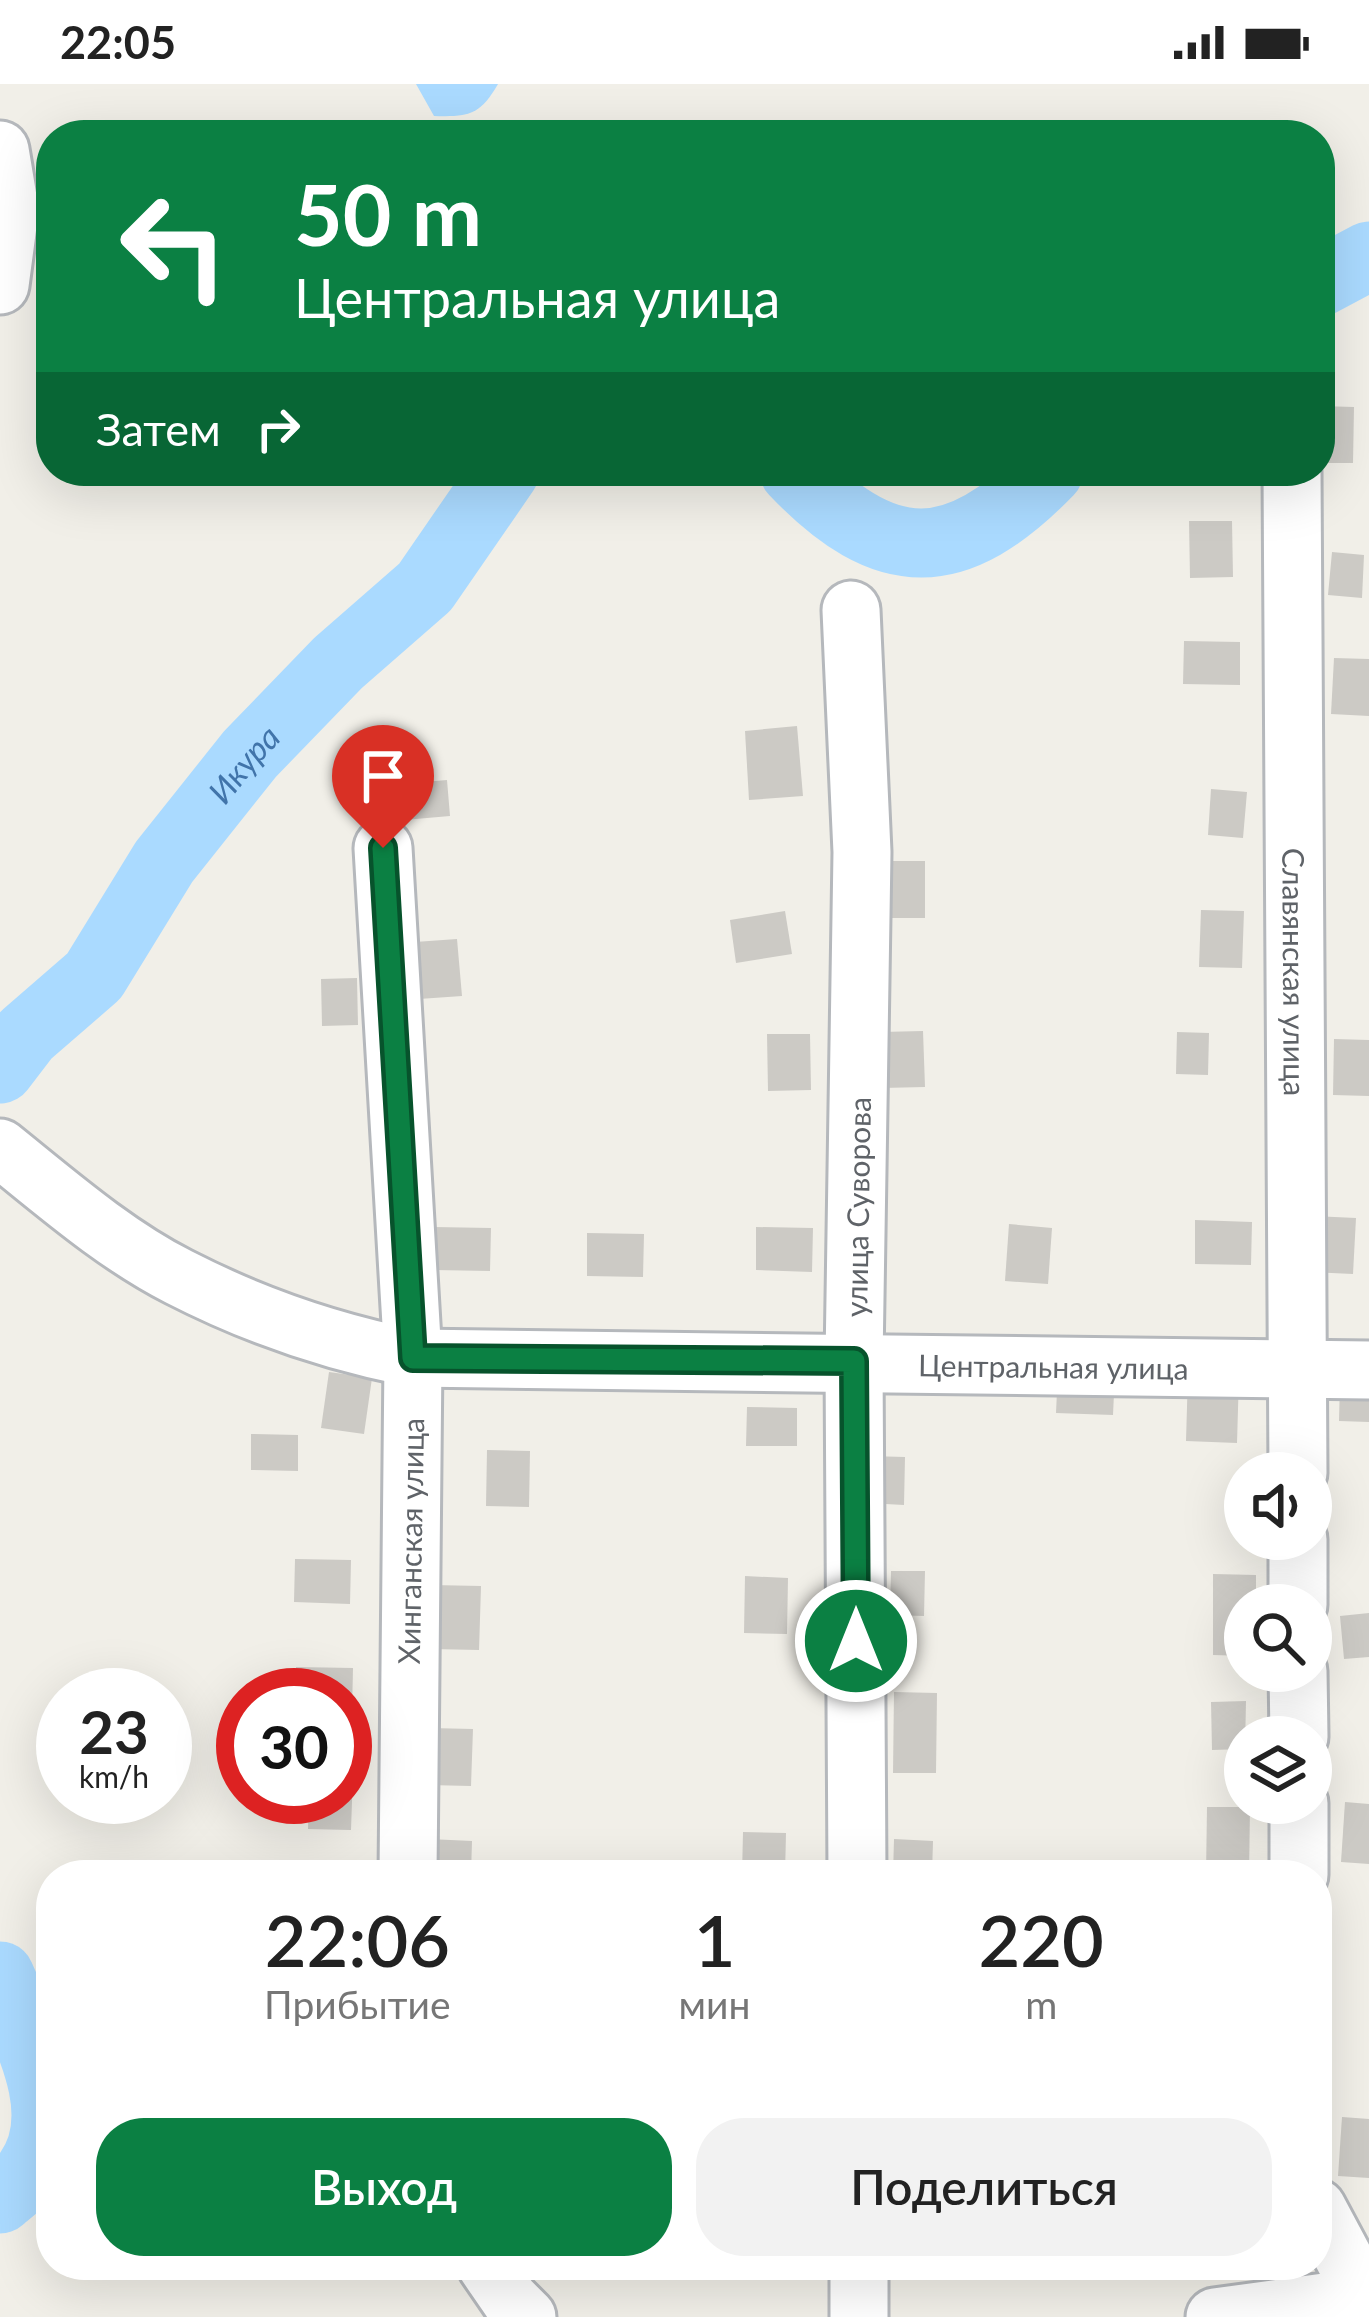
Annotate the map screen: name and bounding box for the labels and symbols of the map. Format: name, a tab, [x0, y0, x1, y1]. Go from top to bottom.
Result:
water label: Икура	[199, 716, 287, 810]
pin	[332, 725, 434, 848]
street label: Славянская улица	[1276, 848, 1314, 1096]
street label: улица Суворова	[837, 1097, 877, 1317]
street label: Центральная улица	[918, 1346, 1189, 1386]
street label: Хинганская улица	[390, 1417, 430, 1665]
position arrow	[793, 1578, 919, 1704]
speed limit sign: 30	[216, 1668, 372, 1824]

